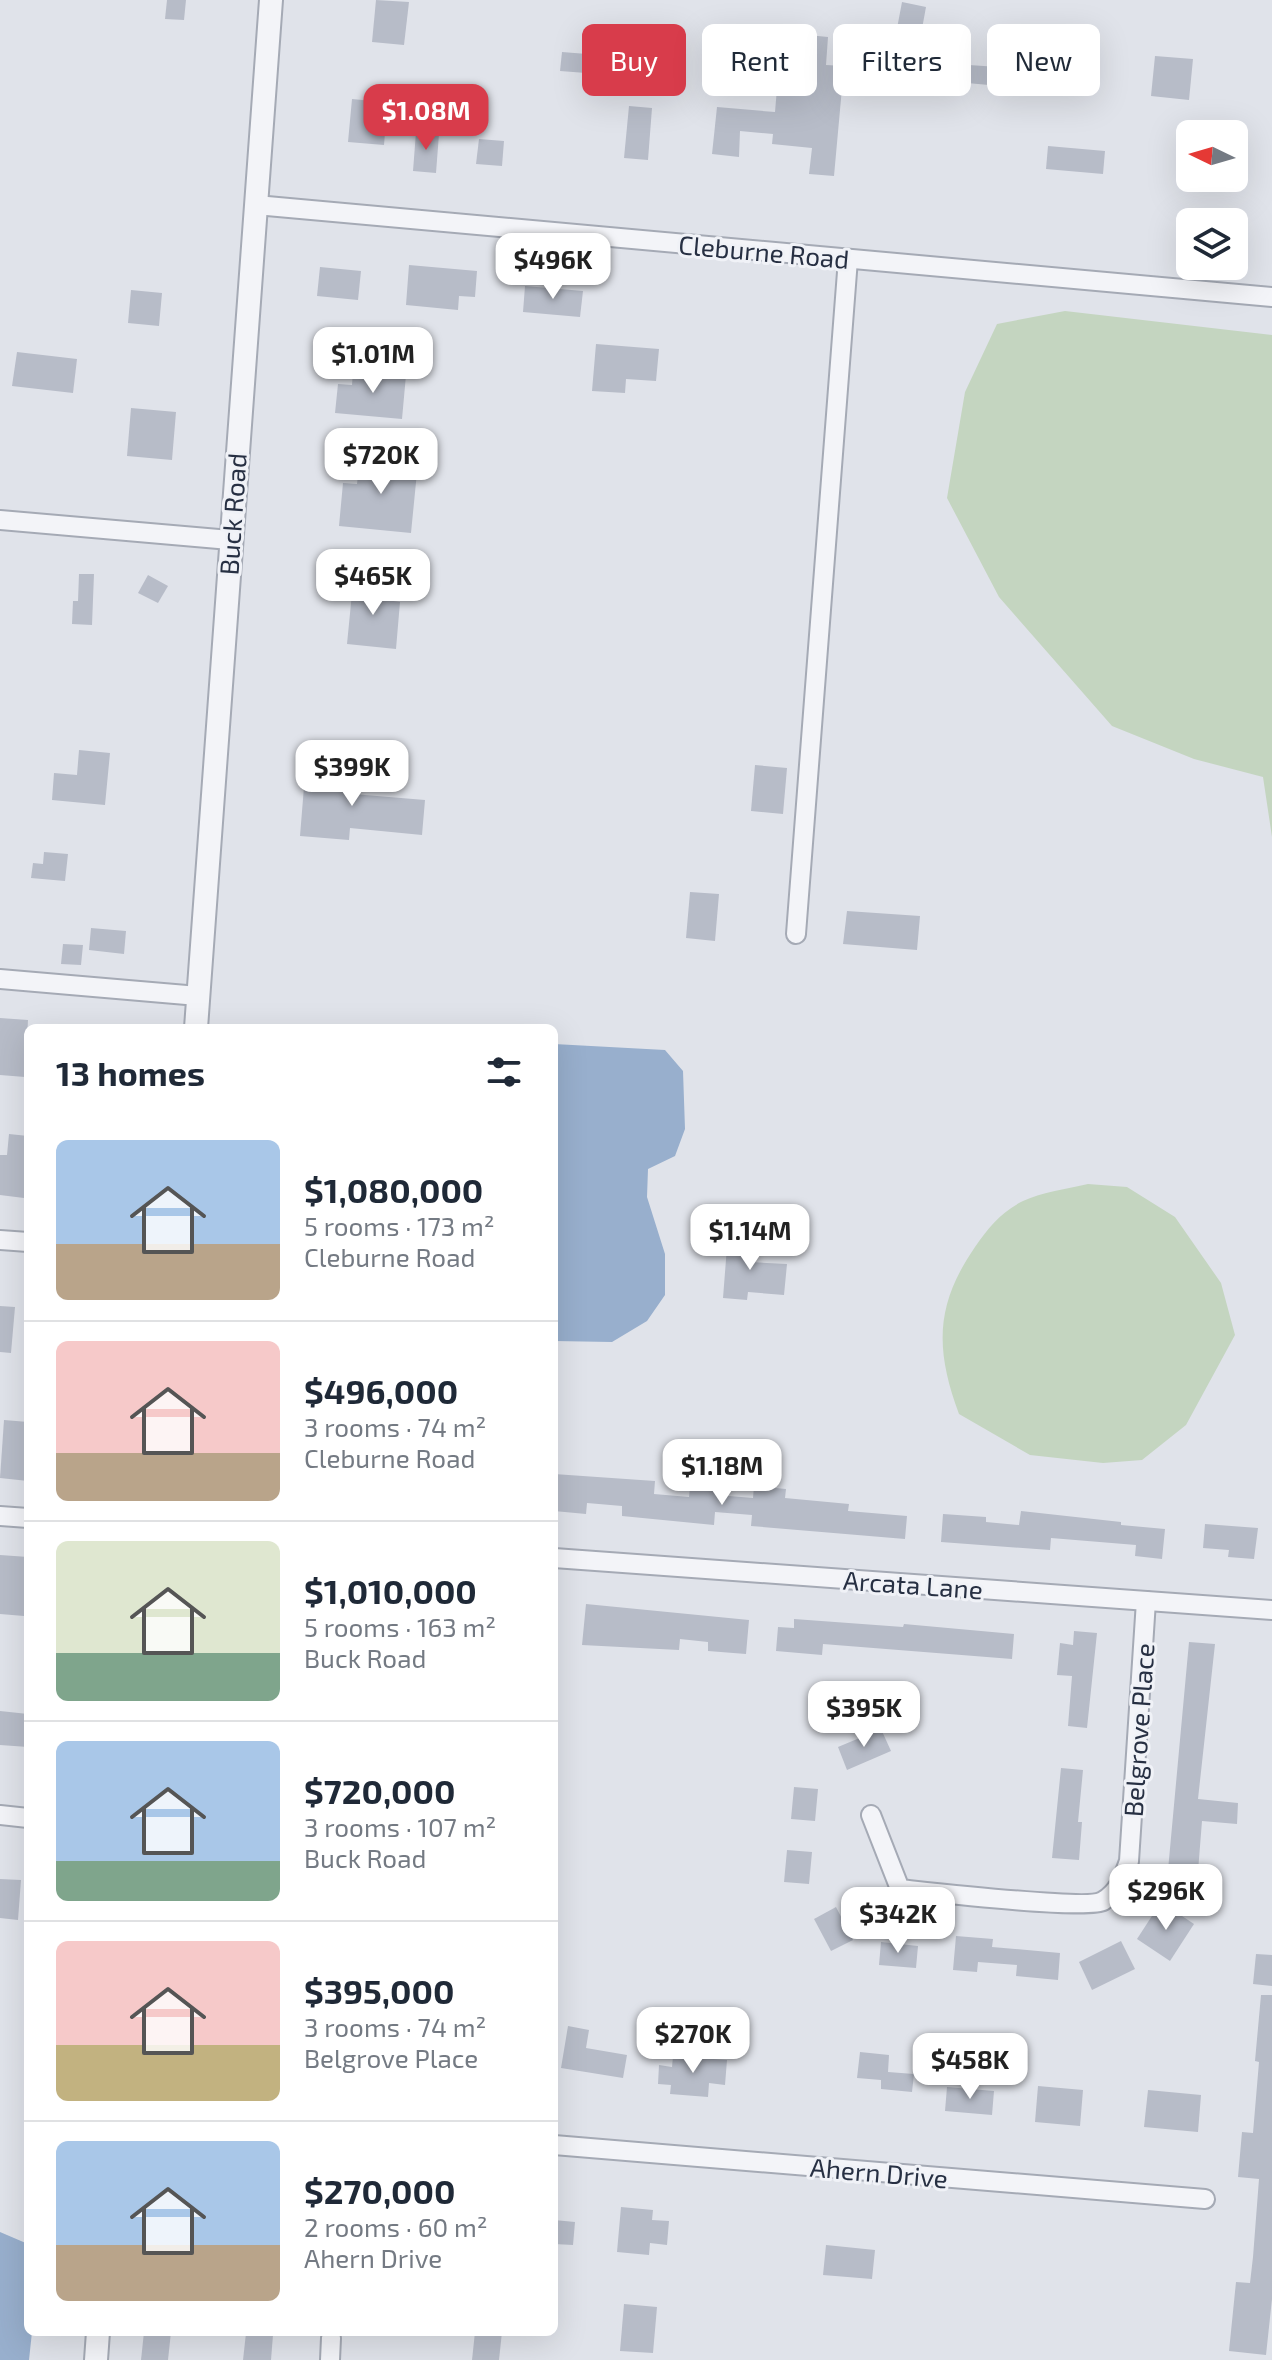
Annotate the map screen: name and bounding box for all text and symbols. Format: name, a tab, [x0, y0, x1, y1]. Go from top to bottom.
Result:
chip: Buy	[582, 24, 686, 96]
chip: Rent	[702, 24, 817, 96]
chip: Filters	[833, 24, 971, 96]
chip: New	[987, 24, 1100, 96]
pin: $1.08M	[361, 84, 491, 152]
text: $1.08M	[381, 94, 471, 125]
north arrow	[1176, 120, 1248, 192]
map controls	[1176, 120, 1248, 280]
button: layers	[1176, 208, 1248, 280]
street label: Cleburne Road	[677, 228, 851, 274]
pin: $496K	[497, 233, 609, 301]
text: $496K	[514, 243, 592, 274]
pin: $1.01M	[308, 327, 438, 395]
text: $1.01M	[331, 337, 415, 368]
pin: $720K	[325, 428, 437, 496]
text: $720K	[343, 438, 419, 469]
street label: Buck Road	[212, 452, 252, 576]
pin: $465K	[317, 549, 429, 617]
text: $465K	[334, 559, 412, 590]
pin: $399K	[296, 740, 408, 808]
text: $399K	[314, 750, 391, 781]
icon: filters	[482, 1050, 526, 1094]
text: 13 homes	[56, 1052, 205, 1093]
text: $1,080,000	[304, 1169, 483, 1210]
icon: home	[120, 1172, 216, 1268]
pin: $1.14M	[685, 1204, 815, 1272]
text: 5 rooms · 173 m²	[304, 1210, 495, 1241]
text: $1.14M	[708, 1214, 792, 1245]
text: Cleburne Road	[304, 1241, 475, 1272]
text: $496,000	[304, 1370, 458, 1411]
icon: home	[120, 1373, 216, 1469]
text: 3 rooms · 74 m²	[304, 1411, 486, 1442]
pin: $1.18M	[657, 1439, 787, 1507]
text: Cleburne Road	[304, 1442, 475, 1473]
text: $1.18M	[681, 1449, 763, 1480]
street label: Arcata Lane	[842, 1564, 984, 1604]
text: $1,010,000	[304, 1570, 477, 1611]
icon: home	[120, 1573, 216, 1669]
text: 5 rooms · 163 m²	[304, 1611, 496, 1642]
text: Buck Road	[304, 1642, 426, 1673]
street label: Belgrove Place	[1116, 1642, 1160, 1818]
pin: $395K	[808, 1681, 920, 1749]
text: $395K	[826, 1691, 902, 1722]
text: $720,000	[304, 1770, 455, 1811]
icon: home	[120, 1773, 216, 1869]
text: 3 rooms · 107 m²	[304, 1811, 496, 1842]
text: Buck Road	[304, 1842, 426, 1873]
pin: $296K	[1110, 1864, 1222, 1932]
text: $296K	[1127, 1874, 1205, 1905]
pin: $342K	[842, 1887, 954, 1955]
text: $342K	[859, 1897, 937, 1928]
text: $395,000	[304, 1970, 454, 2011]
icon: home	[120, 1973, 216, 2069]
pin: $270K	[637, 2007, 749, 2075]
text: 3 rooms · 74 m²	[304, 2011, 486, 2042]
text: $270K	[655, 2017, 731, 2048]
pin: $458K	[914, 2033, 1026, 2101]
text: Belgrove Place	[304, 2042, 478, 2073]
text: $458K	[931, 2043, 1009, 2074]
street label: Ahern Drive	[809, 2151, 949, 2193]
text: $270,000	[304, 2170, 455, 2211]
icon: home	[120, 2173, 216, 2269]
text: 2 rooms · 60 m²	[304, 2211, 488, 2242]
text: Ahern Drive	[304, 2242, 442, 2273]

